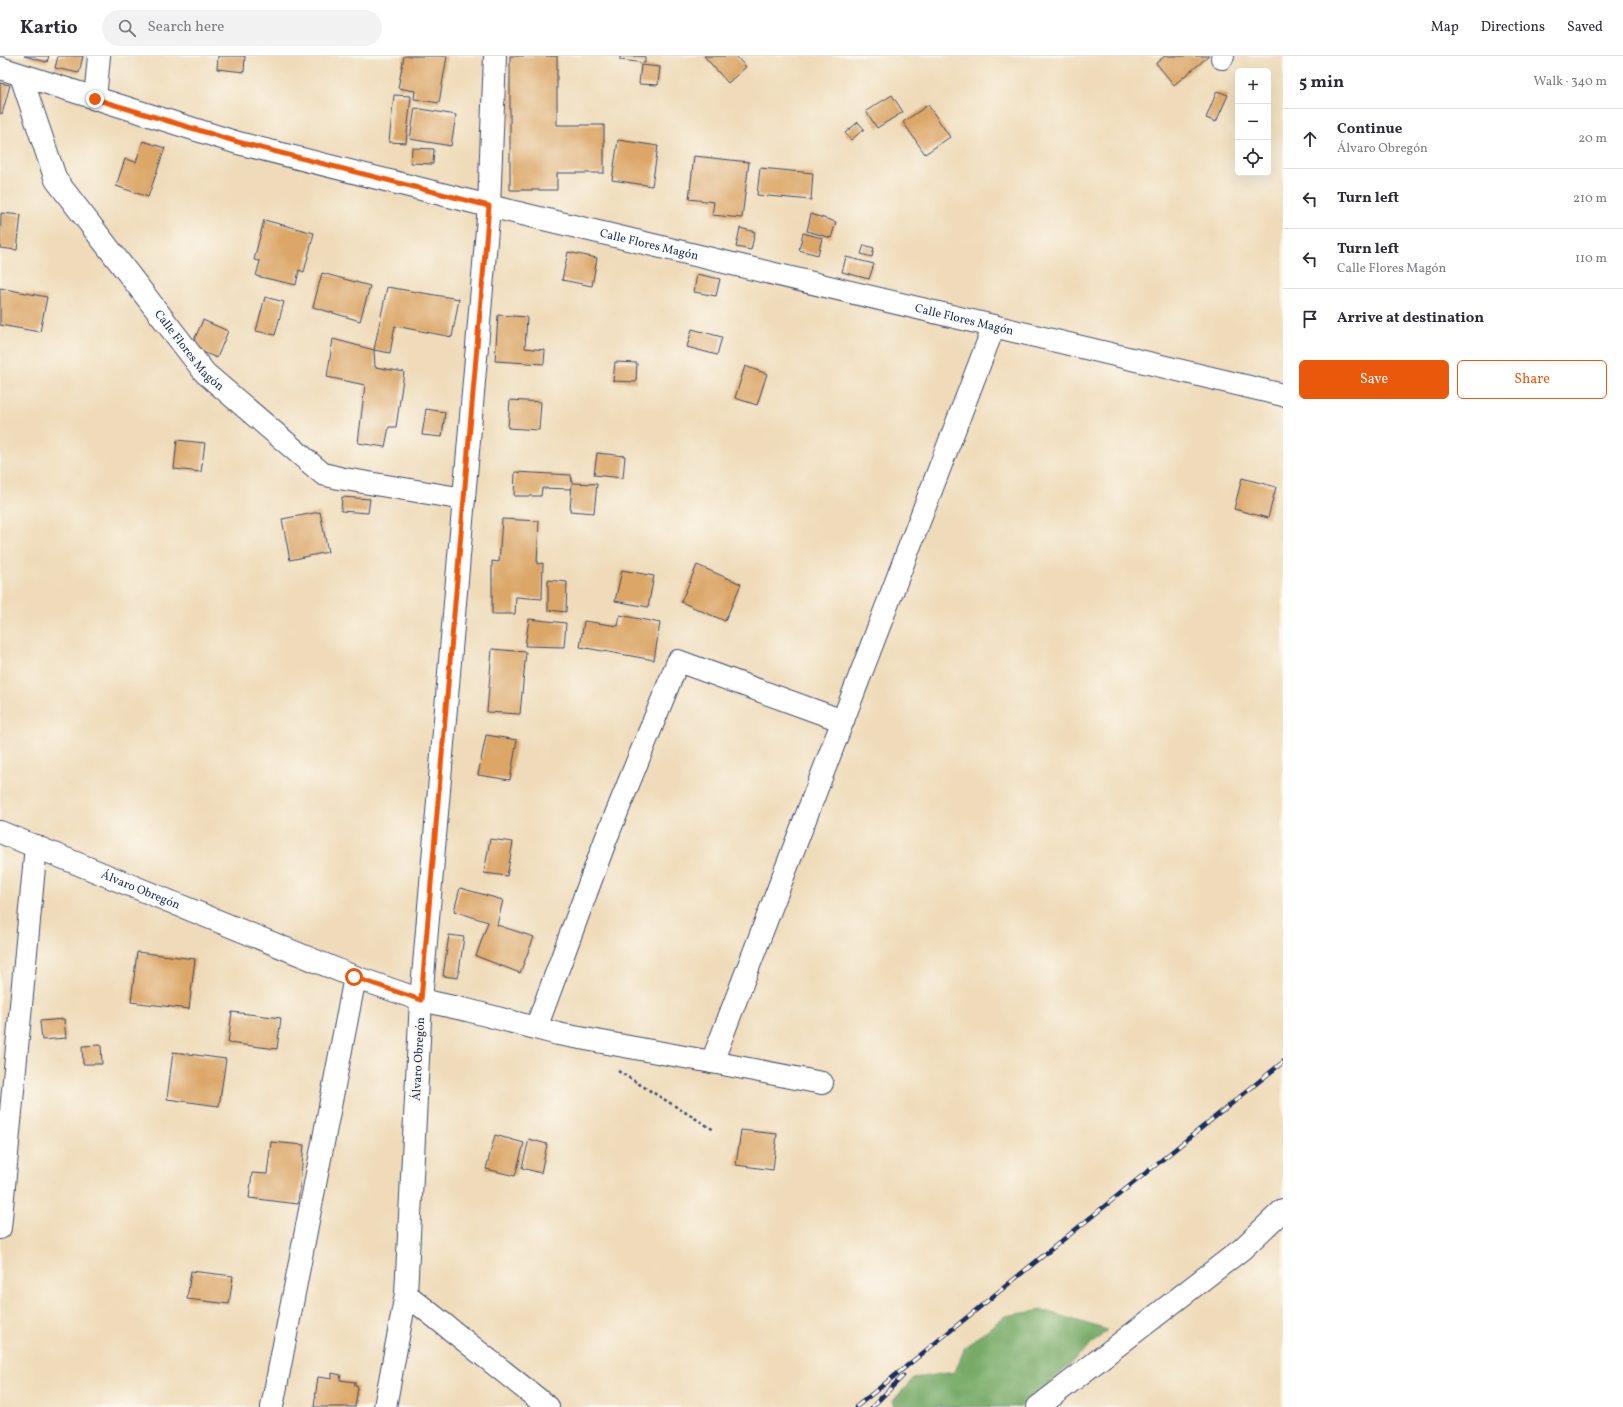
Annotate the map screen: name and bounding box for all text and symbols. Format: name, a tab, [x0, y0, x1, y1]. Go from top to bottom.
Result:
search box	[102, 10, 382, 46]
text: Kartio	[20, 15, 78, 41]
icon: search	[116, 17, 138, 39]
text: Search here	[148, 17, 224, 38]
text: Map	[1431, 18, 1459, 37]
text: Directions	[1481, 18, 1545, 37]
text: Saved	[1567, 18, 1603, 37]
map controls	[1235, 68, 1271, 176]
button: +	[1235, 68, 1271, 104]
text: 5 min	[1299, 71, 1344, 94]
text: Walk · 340 m	[1534, 73, 1607, 91]
route end	[86, 90, 104, 108]
button: −	[1235, 104, 1271, 140]
text: Continue	[1337, 119, 1402, 140]
icon: ahead	[1299, 128, 1321, 150]
text: 20 m	[1578, 130, 1607, 148]
button: locate	[1235, 140, 1271, 176]
text: Álvaro Obregón	[1337, 140, 1428, 158]
icon: left	[1299, 188, 1321, 210]
text: Turn left	[1337, 188, 1399, 209]
text: 210 m	[1573, 190, 1607, 208]
street label: Calle Flores Magón	[598, 226, 700, 265]
text: Turn left	[1337, 239, 1399, 260]
icon: left	[1299, 248, 1321, 270]
text: 110 m	[1575, 250, 1607, 268]
text: Calle Flores Magón	[1337, 260, 1446, 278]
street label: Calle Flores Magón	[913, 301, 1015, 340]
street label: Calle Flores Magón	[150, 307, 227, 395]
icon: arrive	[1299, 308, 1321, 330]
text: Arrive at destination	[1337, 308, 1484, 329]
button: Save	[1299, 360, 1449, 399]
button: Share	[1457, 360, 1607, 399]
street label: Álvaro Obregón	[98, 866, 182, 914]
route start	[345, 968, 363, 986]
street label: Álvaro Obregón	[408, 1017, 429, 1101]

